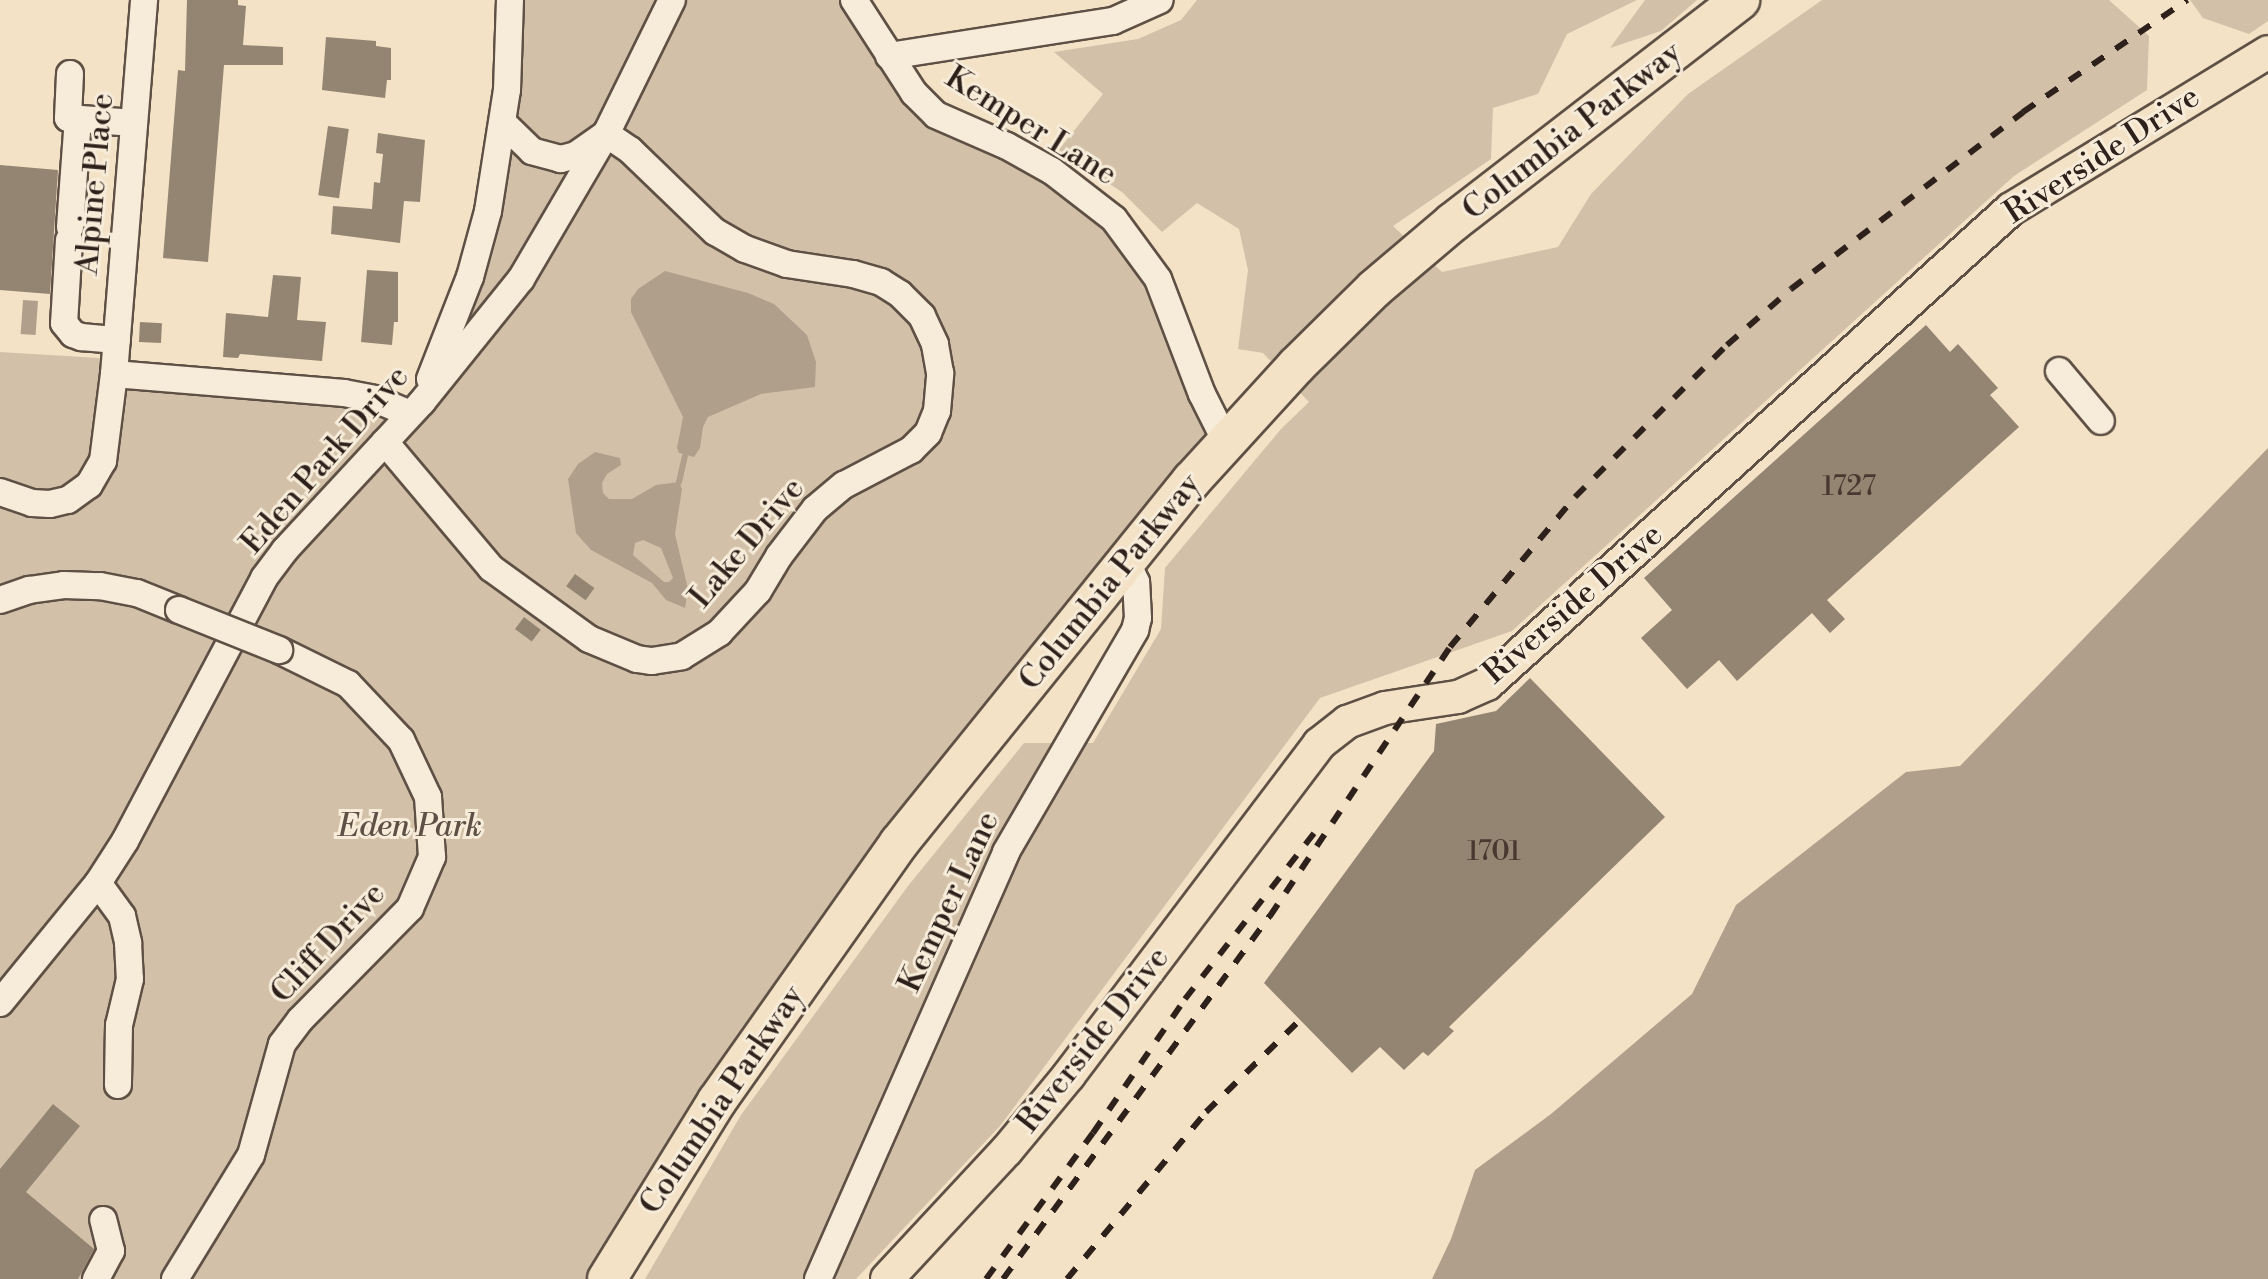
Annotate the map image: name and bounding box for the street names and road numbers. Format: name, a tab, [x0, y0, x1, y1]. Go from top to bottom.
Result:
street label: Columbia Parkway	[1455, 34, 1689, 228]
street label: Kemper Lane	[938, 58, 1124, 194]
street label: Riverside Drive	[1997, 78, 2207, 232]
street label: Alpine Place	[68, 92, 122, 276]
street label: Eden Park Drive	[233, 358, 417, 562]
street label: Columbia Parkway	[1011, 466, 1209, 698]
street label: Lake Drive	[681, 470, 813, 616]
street label: Riverside Drive	[1475, 516, 1671, 692]
street label: Kemper Lane	[890, 806, 1008, 998]
street label: Cliff Drive	[263, 875, 393, 1011]
street label: Riverside Drive	[1009, 940, 1177, 1140]
street label: Columbia Parkway	[631, 978, 813, 1222]

